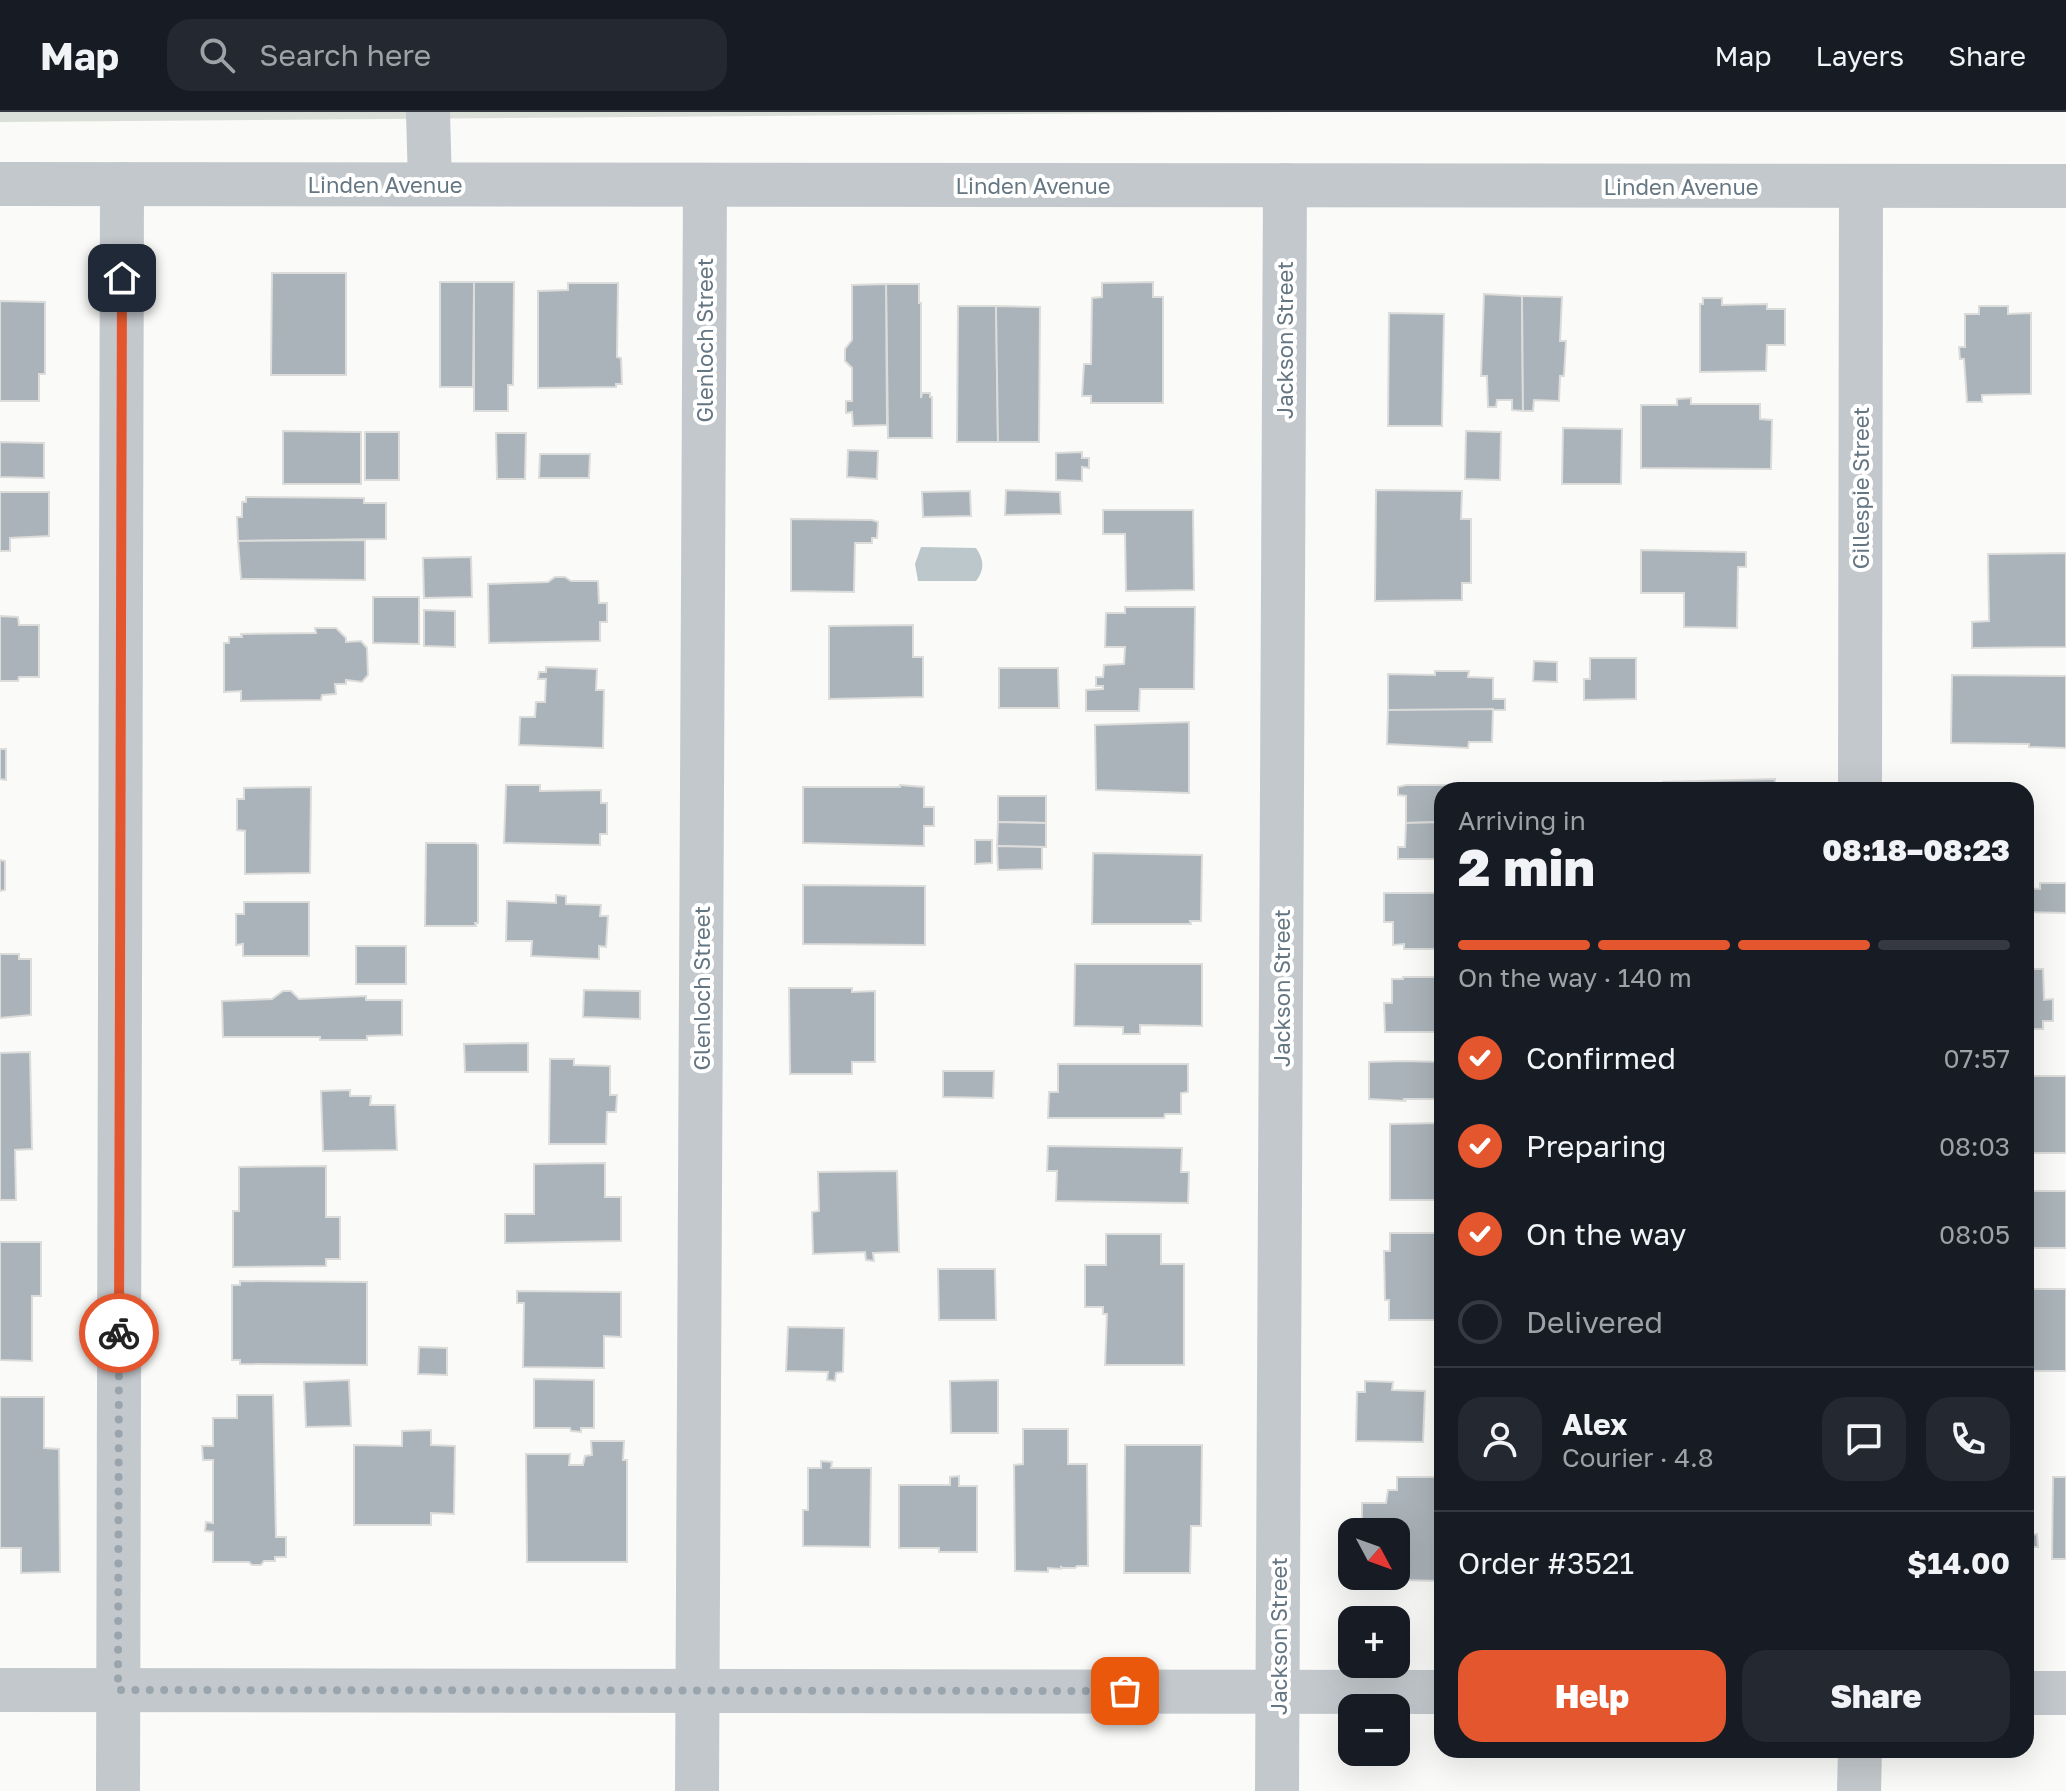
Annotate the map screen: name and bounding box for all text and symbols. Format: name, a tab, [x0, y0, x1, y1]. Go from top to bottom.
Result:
search box	[167, 19, 727, 91]
text: Map	[40, 33, 119, 78]
icon: search	[195, 33, 239, 77]
text: Search here	[259, 37, 431, 73]
text: Map	[1714, 39, 1772, 72]
text: Layers	[1816, 39, 1904, 72]
text: Share	[1948, 39, 2026, 72]
street label: Linden Avenue	[308, 171, 462, 198]
street label: Linden Avenue	[956, 172, 1110, 199]
street label: Linden Avenue	[1604, 173, 1758, 200]
pin	[88, 244, 156, 312]
icon: home	[100, 256, 144, 300]
street label: Glenloch Street	[691, 258, 718, 422]
street label: Jackson Street	[1271, 261, 1298, 419]
street label: Gillespie Street	[1847, 407, 1874, 569]
text: Arriving in	[1458, 805, 1586, 836]
text: 08:18–08:23	[1822, 832, 2010, 868]
text: 2 min	[1458, 835, 1595, 897]
street label: Glenloch Street	[688, 906, 715, 1070]
street label: Jackson Street	[1268, 909, 1295, 1067]
text: On the way · 140 m	[1458, 962, 1692, 993]
icon: check	[1458, 1036, 1502, 1080]
text: Confirmed	[1526, 1040, 1676, 1076]
text: 07:57	[1943, 1043, 2010, 1074]
icon: check	[1458, 1124, 1502, 1168]
text: Preparing	[1526, 1128, 1667, 1164]
text: 08:03	[1939, 1131, 2010, 1162]
icon: check	[1458, 1212, 1502, 1256]
text: On the way	[1526, 1216, 1686, 1252]
text: 08:05	[1939, 1219, 2010, 1250]
courier	[79, 1293, 159, 1373]
text: Delivered	[1526, 1304, 1663, 1340]
icon: bike	[97, 1311, 141, 1355]
button: person	[1458, 1397, 1542, 1481]
button: chat	[1822, 1397, 1906, 1481]
button: phone	[1926, 1397, 2010, 1481]
text: Alex	[1562, 1406, 1627, 1442]
text: Courier · 4.8	[1562, 1442, 1714, 1473]
north arrow	[1338, 1518, 1410, 1590]
map controls	[1338, 1518, 1410, 1766]
text: Order #3521	[1458, 1545, 1634, 1581]
text: $14.00	[1907, 1545, 2010, 1581]
street label: Jackson Street	[1265, 1557, 1292, 1715]
button: +	[1338, 1606, 1410, 1678]
button: Help	[1458, 1650, 1726, 1742]
button: Share	[1742, 1650, 2010, 1742]
pin	[1091, 1657, 1159, 1725]
icon: bag	[1103, 1669, 1147, 1713]
button: −	[1338, 1694, 1410, 1766]

